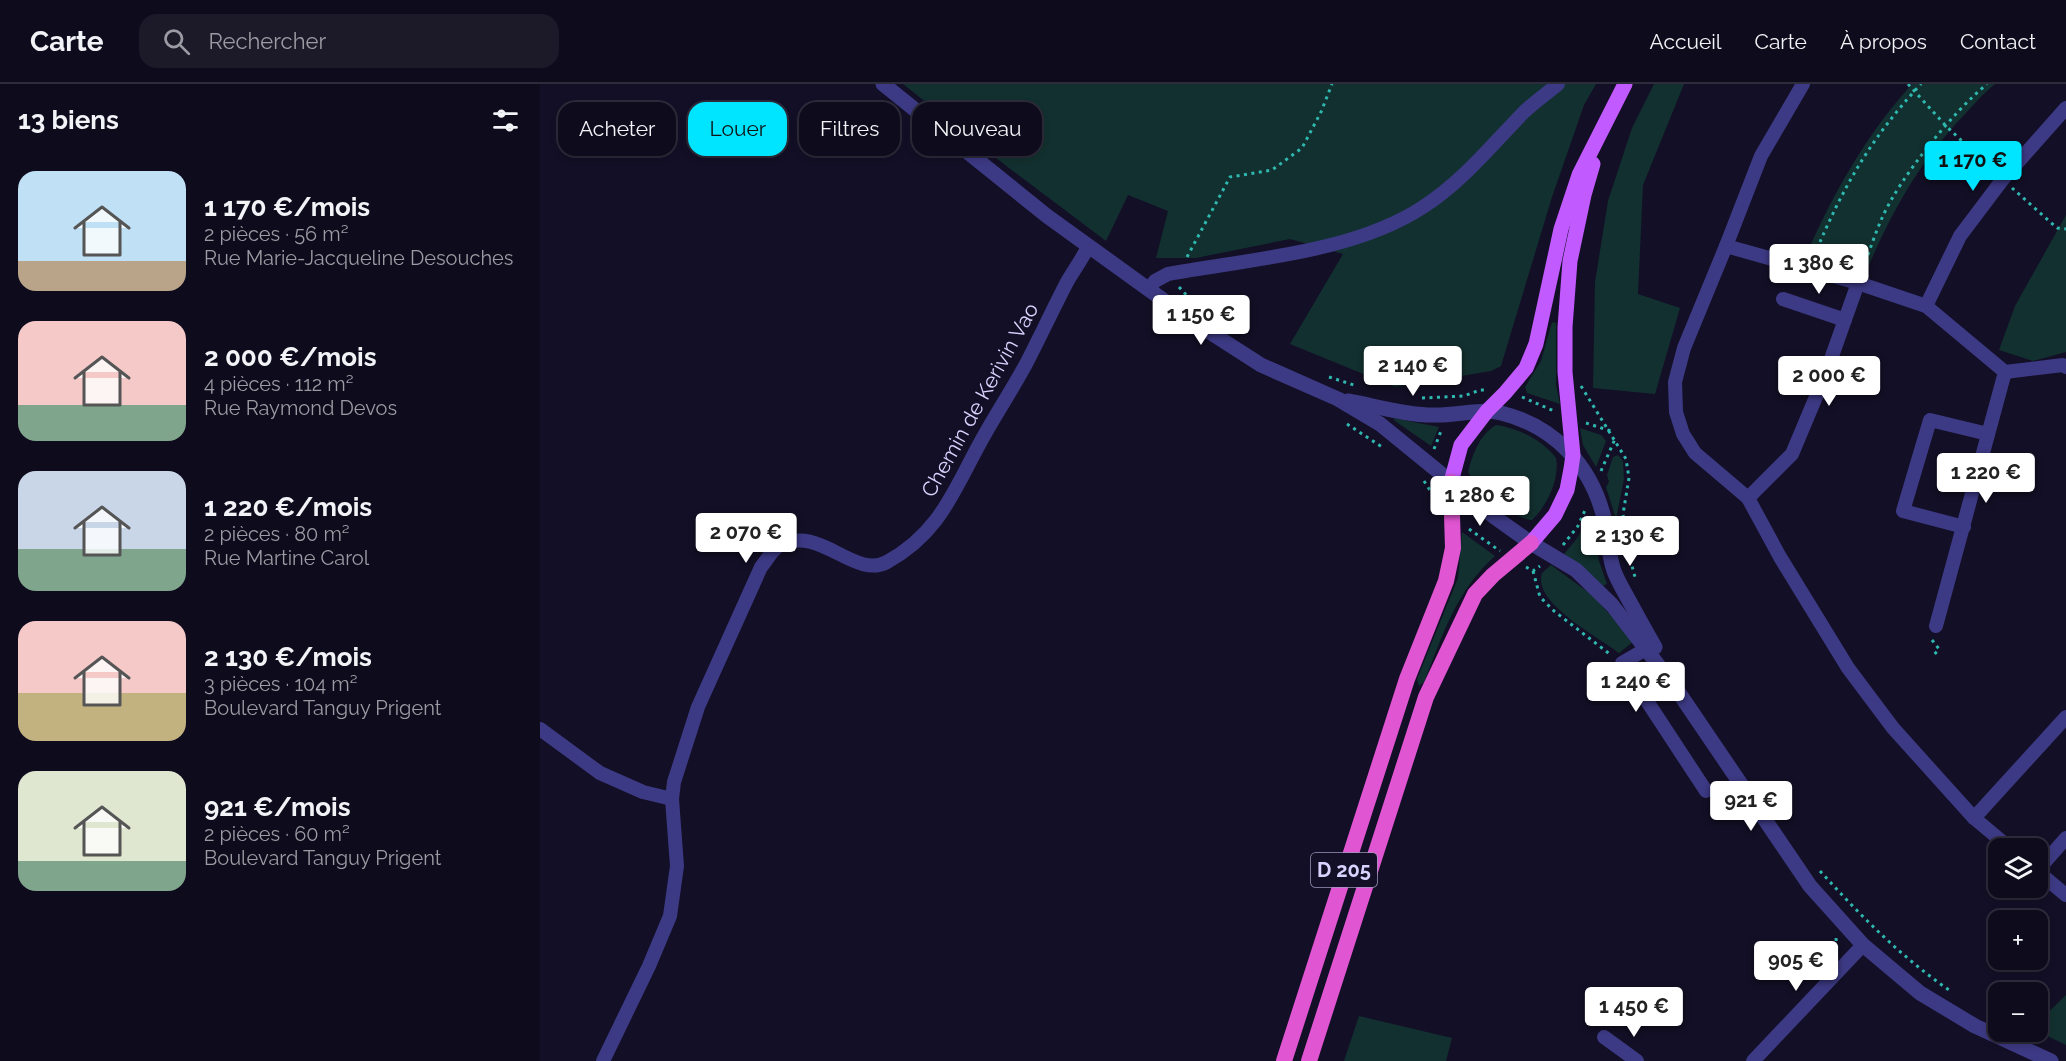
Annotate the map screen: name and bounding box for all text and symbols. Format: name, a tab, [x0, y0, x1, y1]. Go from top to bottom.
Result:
search box	[139, 14, 559, 68]
text: Carte	[30, 25, 103, 58]
icon: search	[160, 25, 193, 58]
text: Rechercher	[208, 28, 326, 54]
text: Accueil	[1650, 29, 1722, 54]
text: Carte	[1755, 29, 1807, 54]
text: À propos	[1840, 29, 1927, 54]
text: Contact	[1960, 29, 2036, 54]
chip: Acheter	[558, 102, 676, 156]
chip: Louer	[688, 102, 787, 156]
chip: Filtres	[799, 102, 900, 156]
chip: Nouveau	[912, 102, 1042, 156]
icon: filters	[489, 104, 522, 137]
text: 13 biens	[18, 105, 119, 135]
pin: 1 170 €	[1918, 141, 2028, 192]
text: 1 170 €	[1939, 148, 2007, 172]
text: 1 170 €/mois	[204, 192, 370, 222]
icon: home	[66, 195, 138, 267]
text: 2 pièces · 56 m²	[204, 222, 348, 246]
pin: 1 380 €	[1764, 244, 1874, 295]
text: Rue Marie-Jacqueline Desouches	[204, 246, 513, 270]
text: 1 380 €	[1784, 251, 1854, 275]
pin: 1 150 €	[1146, 295, 1256, 346]
street label: Chemin de Kerivin Vao	[916, 298, 1043, 501]
text: 1 150 €	[1167, 302, 1235, 326]
text: 2 000 €/mois	[204, 342, 377, 372]
icon: home	[66, 345, 138, 417]
pin: 2 140 €	[1358, 346, 1468, 397]
text: 2 140 €	[1378, 353, 1448, 377]
pin: 2 000 €	[1774, 356, 1884, 407]
text: 2 000 €	[1792, 363, 1866, 387]
text: 4 pièces · 112 m²	[204, 372, 354, 396]
text: Rue Raymond Devos	[204, 396, 397, 420]
pin: 1 220 €	[1931, 453, 2041, 504]
text: 1 220 €	[1951, 460, 2021, 484]
pin: 1 280 €	[1425, 476, 1535, 527]
text: 1 280 €	[1444, 483, 1516, 507]
text: 1 220 €/mois	[204, 492, 372, 522]
icon: home	[66, 495, 138, 567]
pin: 2 070 €	[691, 513, 801, 564]
pin: 2 130 €	[1575, 516, 1685, 567]
text: 2 070 €	[710, 520, 782, 544]
text: 2 pièces · 80 m²	[204, 522, 350, 546]
text: 2 130 €	[1595, 523, 1665, 547]
text: Rue Martine Carol	[204, 546, 369, 570]
text: 2 130 €/mois	[204, 642, 372, 672]
icon: home	[66, 645, 138, 717]
pin: 1 240 €	[1581, 662, 1691, 713]
text: 1 240 €	[1601, 669, 1671, 693]
text: 3 pièces · 104 m²	[204, 672, 357, 696]
text: Boulevard Tanguy Prigent	[204, 696, 442, 720]
pin: 921 €	[1709, 781, 1793, 832]
text: 921 €	[1724, 788, 1778, 812]
text: 921 €/mois	[204, 792, 351, 822]
icon: home	[66, 795, 138, 867]
text: 2 pièces · 60 m²	[204, 822, 350, 846]
map controls	[1988, 838, 2048, 1042]
button: layers	[1988, 838, 2048, 898]
text: Boulevard Tanguy Prigent	[204, 846, 442, 870]
road number: D 205	[1311, 853, 1377, 887]
button: +	[1988, 910, 2048, 970]
pin: 905 €	[1754, 941, 1838, 992]
text: 905 €	[1768, 948, 1824, 972]
button: −	[1988, 982, 2048, 1042]
pin: 1 450 €	[1579, 987, 1689, 1038]
text: 1 450 €	[1599, 994, 1669, 1018]

